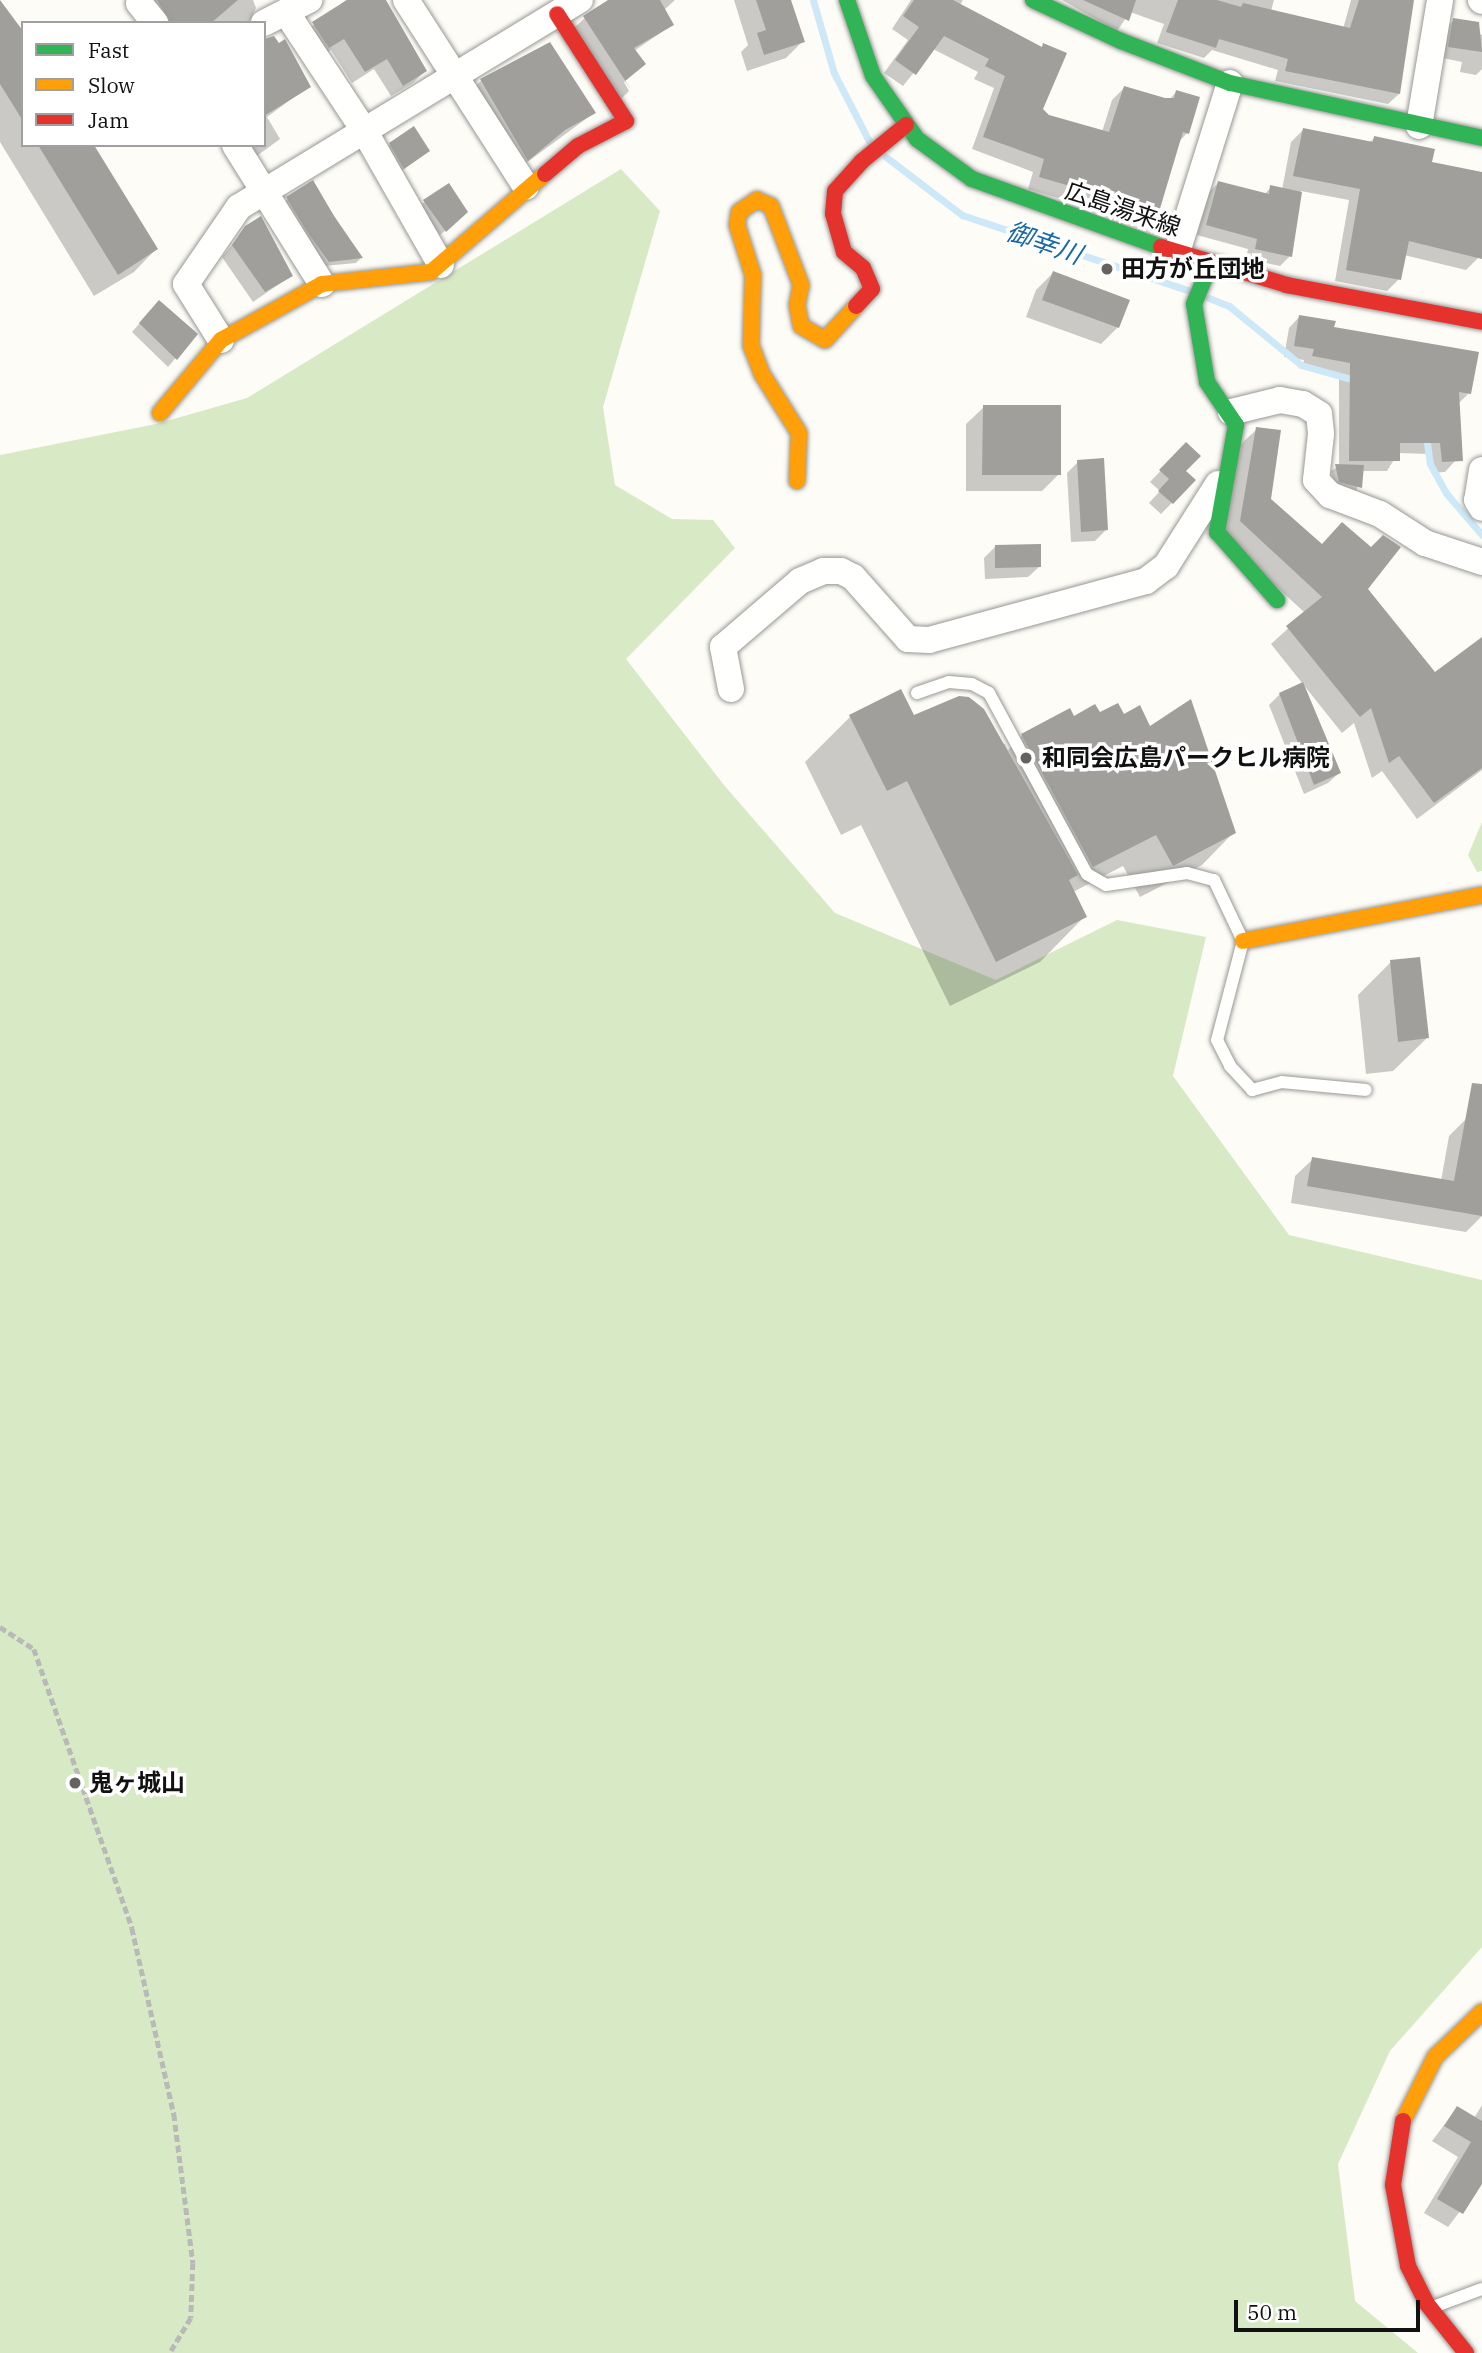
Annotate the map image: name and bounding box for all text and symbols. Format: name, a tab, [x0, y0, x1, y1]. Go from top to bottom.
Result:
legend	[21, 21, 266, 147]
text: Fast	[88, 36, 129, 64]
text: Slow	[88, 71, 135, 99]
text: Jam	[88, 106, 129, 134]
street label: 広島湯来線	[1062, 176, 1184, 242]
water label: 御幸川	[1002, 216, 1086, 270]
place label: 田方が丘団地	[1121, 255, 1265, 283]
marker: 田方が丘団地	[1099, 261, 1115, 277]
place label: 和同会広島パークヒル病院	[1042, 744, 1330, 772]
marker: 和同会広島パークヒル病院	[1016, 748, 1036, 768]
place label: 鬼ヶ城山	[89, 1769, 185, 1797]
marker: 鬼ヶ城山	[67, 1775, 83, 1791]
scale bar	[1237, 2286, 1422, 2330]
text: 50 m	[1247, 2298, 1297, 2326]

